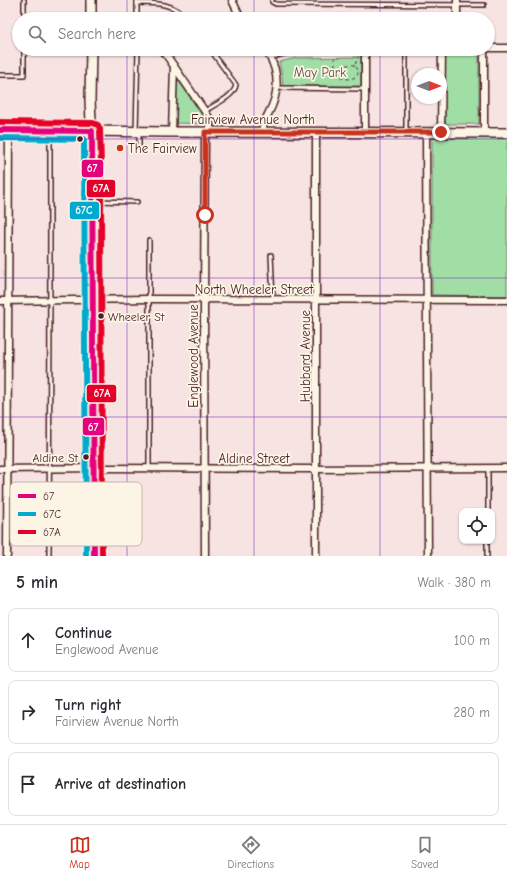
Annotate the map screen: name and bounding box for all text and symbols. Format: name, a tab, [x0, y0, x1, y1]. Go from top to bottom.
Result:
search box	[12, 12, 495, 56]
icon: search	[26, 23, 48, 45]
text: Search here	[58, 25, 136, 43]
park label: May Park	[294, 65, 347, 80]
north arrow	[411, 68, 447, 104]
street label: Fairview Avenue North	[191, 112, 315, 127]
route end	[432, 123, 450, 141]
unlabelled marker	[75, 134, 85, 144]
place label: The Fairview	[128, 141, 197, 156]
marker: The Fairview	[115, 143, 125, 153]
line badge: 67	[81, 159, 104, 178]
text: 67	[87, 162, 97, 175]
line badge: 67A	[86, 179, 116, 198]
text: 67A	[93, 182, 109, 195]
line badge: 67C	[69, 201, 100, 220]
text: 67C	[75, 204, 93, 217]
route start	[196, 206, 214, 224]
street label: North Wheeler Street	[195, 282, 314, 297]
street label: Englewood Avenue	[186, 304, 201, 408]
street label: Hubbard Avenue	[298, 309, 313, 402]
place label: Wheeler St	[108, 310, 165, 324]
marker: Wheeler St	[96, 311, 106, 321]
line badge: 67A	[86, 384, 117, 403]
text: 67A	[94, 387, 110, 400]
line badge: 67	[82, 417, 105, 436]
text: 67	[88, 421, 98, 434]
place label: Aldine St	[33, 451, 79, 465]
street label: Aldine Street	[219, 451, 291, 466]
marker: Aldine St	[81, 452, 91, 462]
legend	[10, 482, 142, 546]
text: 67	[43, 490, 54, 503]
text: 67C	[43, 508, 61, 521]
map controls	[459, 508, 495, 544]
button: locate	[459, 508, 495, 544]
text: 67A	[43, 526, 61, 539]
text: 5 min	[16, 573, 58, 592]
text: Walk · 380 m	[418, 575, 491, 590]
text: Continue	[55, 624, 112, 642]
icon: ahead	[17, 629, 39, 651]
text: 100 m	[454, 633, 490, 648]
text: Englewood Avenue	[55, 642, 158, 657]
text: Turn right	[55, 696, 121, 714]
icon: right	[17, 701, 39, 723]
text: 280 m	[453, 705, 490, 720]
text: Fairview Avenue North	[55, 714, 179, 729]
icon: arrive	[17, 773, 39, 795]
text: Arrive at destination	[55, 775, 186, 793]
tab: Map	[69, 834, 91, 871]
tab: Directions	[228, 834, 274, 871]
tab: Saved	[411, 834, 438, 871]

